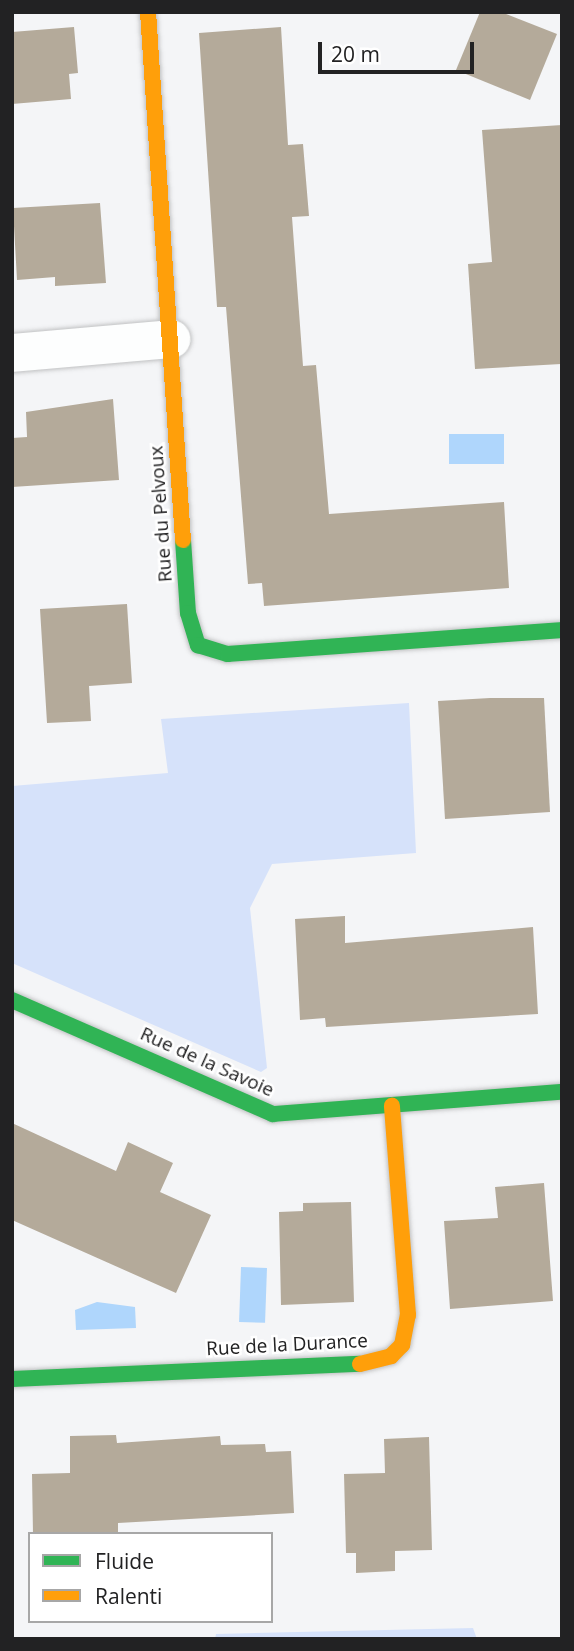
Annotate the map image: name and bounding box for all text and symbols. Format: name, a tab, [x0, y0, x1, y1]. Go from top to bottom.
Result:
scale bar	[322, 28, 478, 72]
text: 20 m	[331, 40, 380, 68]
street label: Rue du Pelvoux	[145, 445, 177, 583]
street label: Rue de la Savoie	[137, 1022, 277, 1102]
street label: Rue de la Durance	[206, 1329, 368, 1361]
legend	[28, 1532, 273, 1623]
text: Fluide	[95, 1547, 154, 1575]
text: Ralenti	[95, 1582, 162, 1610]

